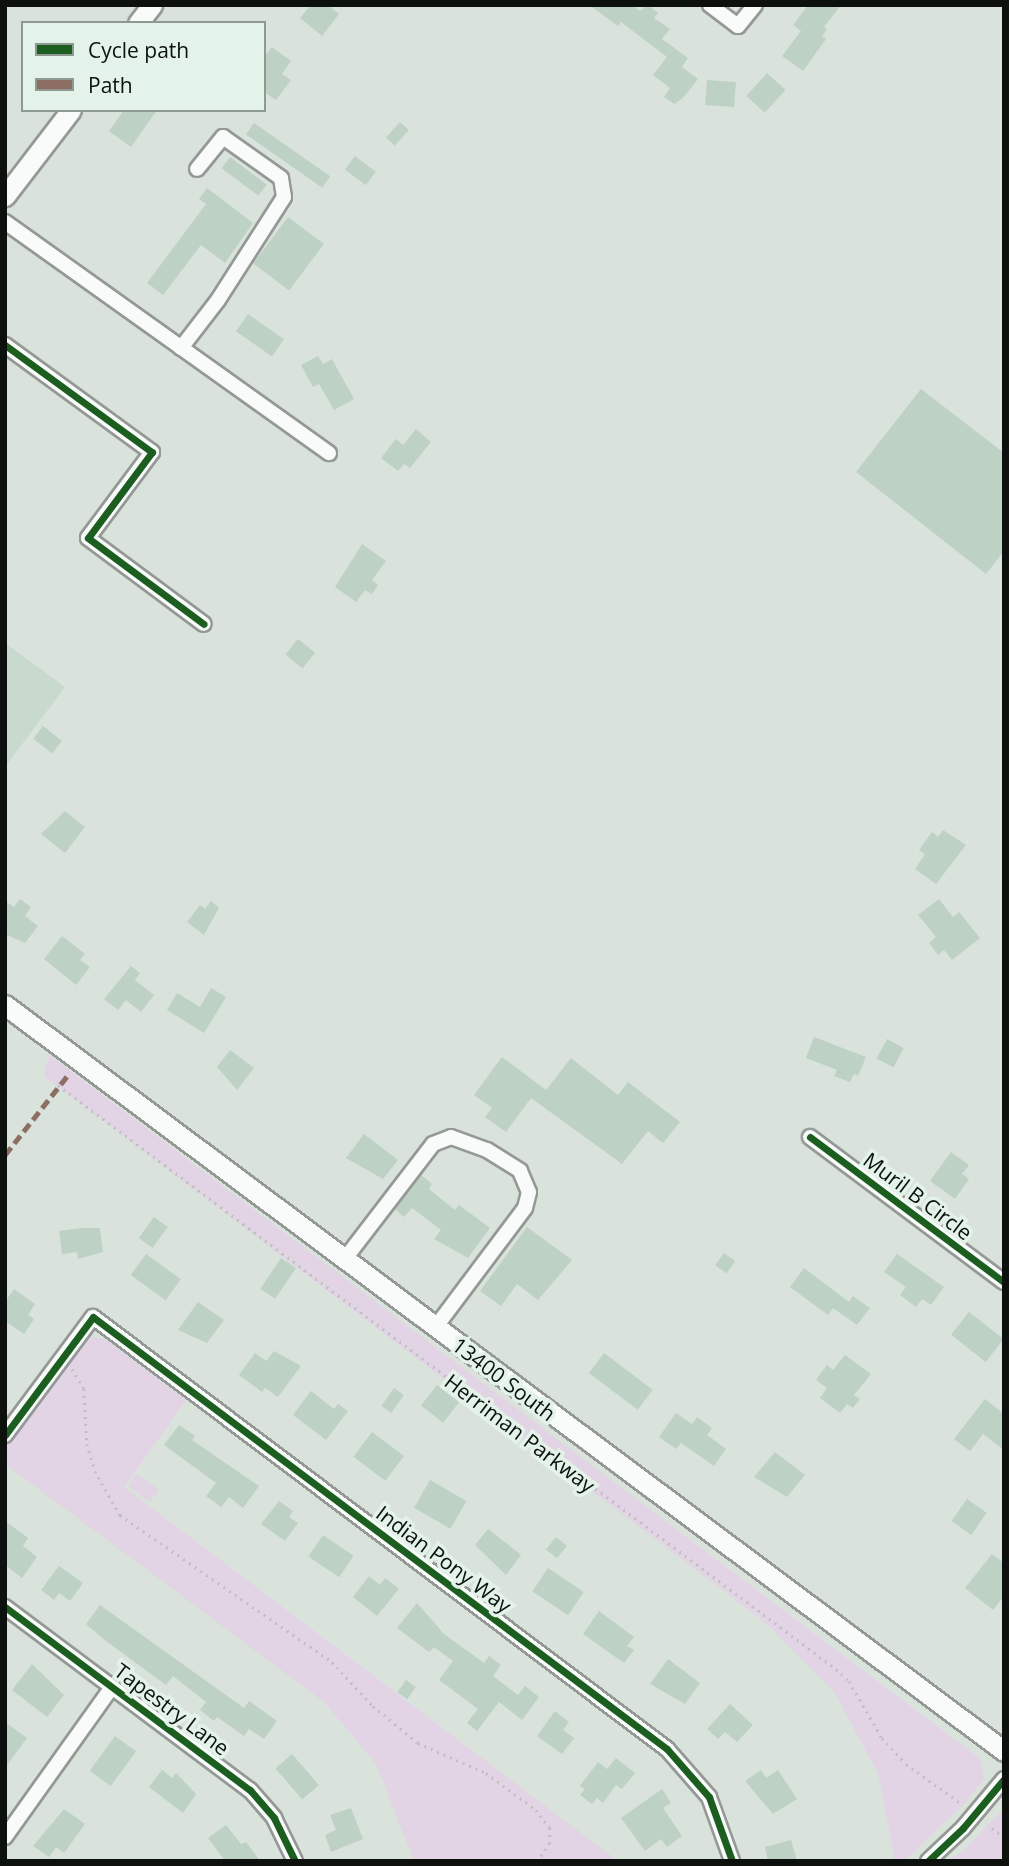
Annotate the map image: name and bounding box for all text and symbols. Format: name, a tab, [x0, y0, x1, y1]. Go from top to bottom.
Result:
legend	[21, 21, 266, 112]
text: Cycle path	[88, 36, 189, 64]
text: Path	[88, 71, 133, 99]
street label: Muril B Circle	[859, 1147, 977, 1245]
street label: 13400 South	[447, 1332, 561, 1426]
street label: Herriman Parkway	[440, 1368, 600, 1498]
street label: Indian Pony Way	[371, 1500, 517, 1618]
street label: Tapestry Lane	[110, 1658, 234, 1760]

